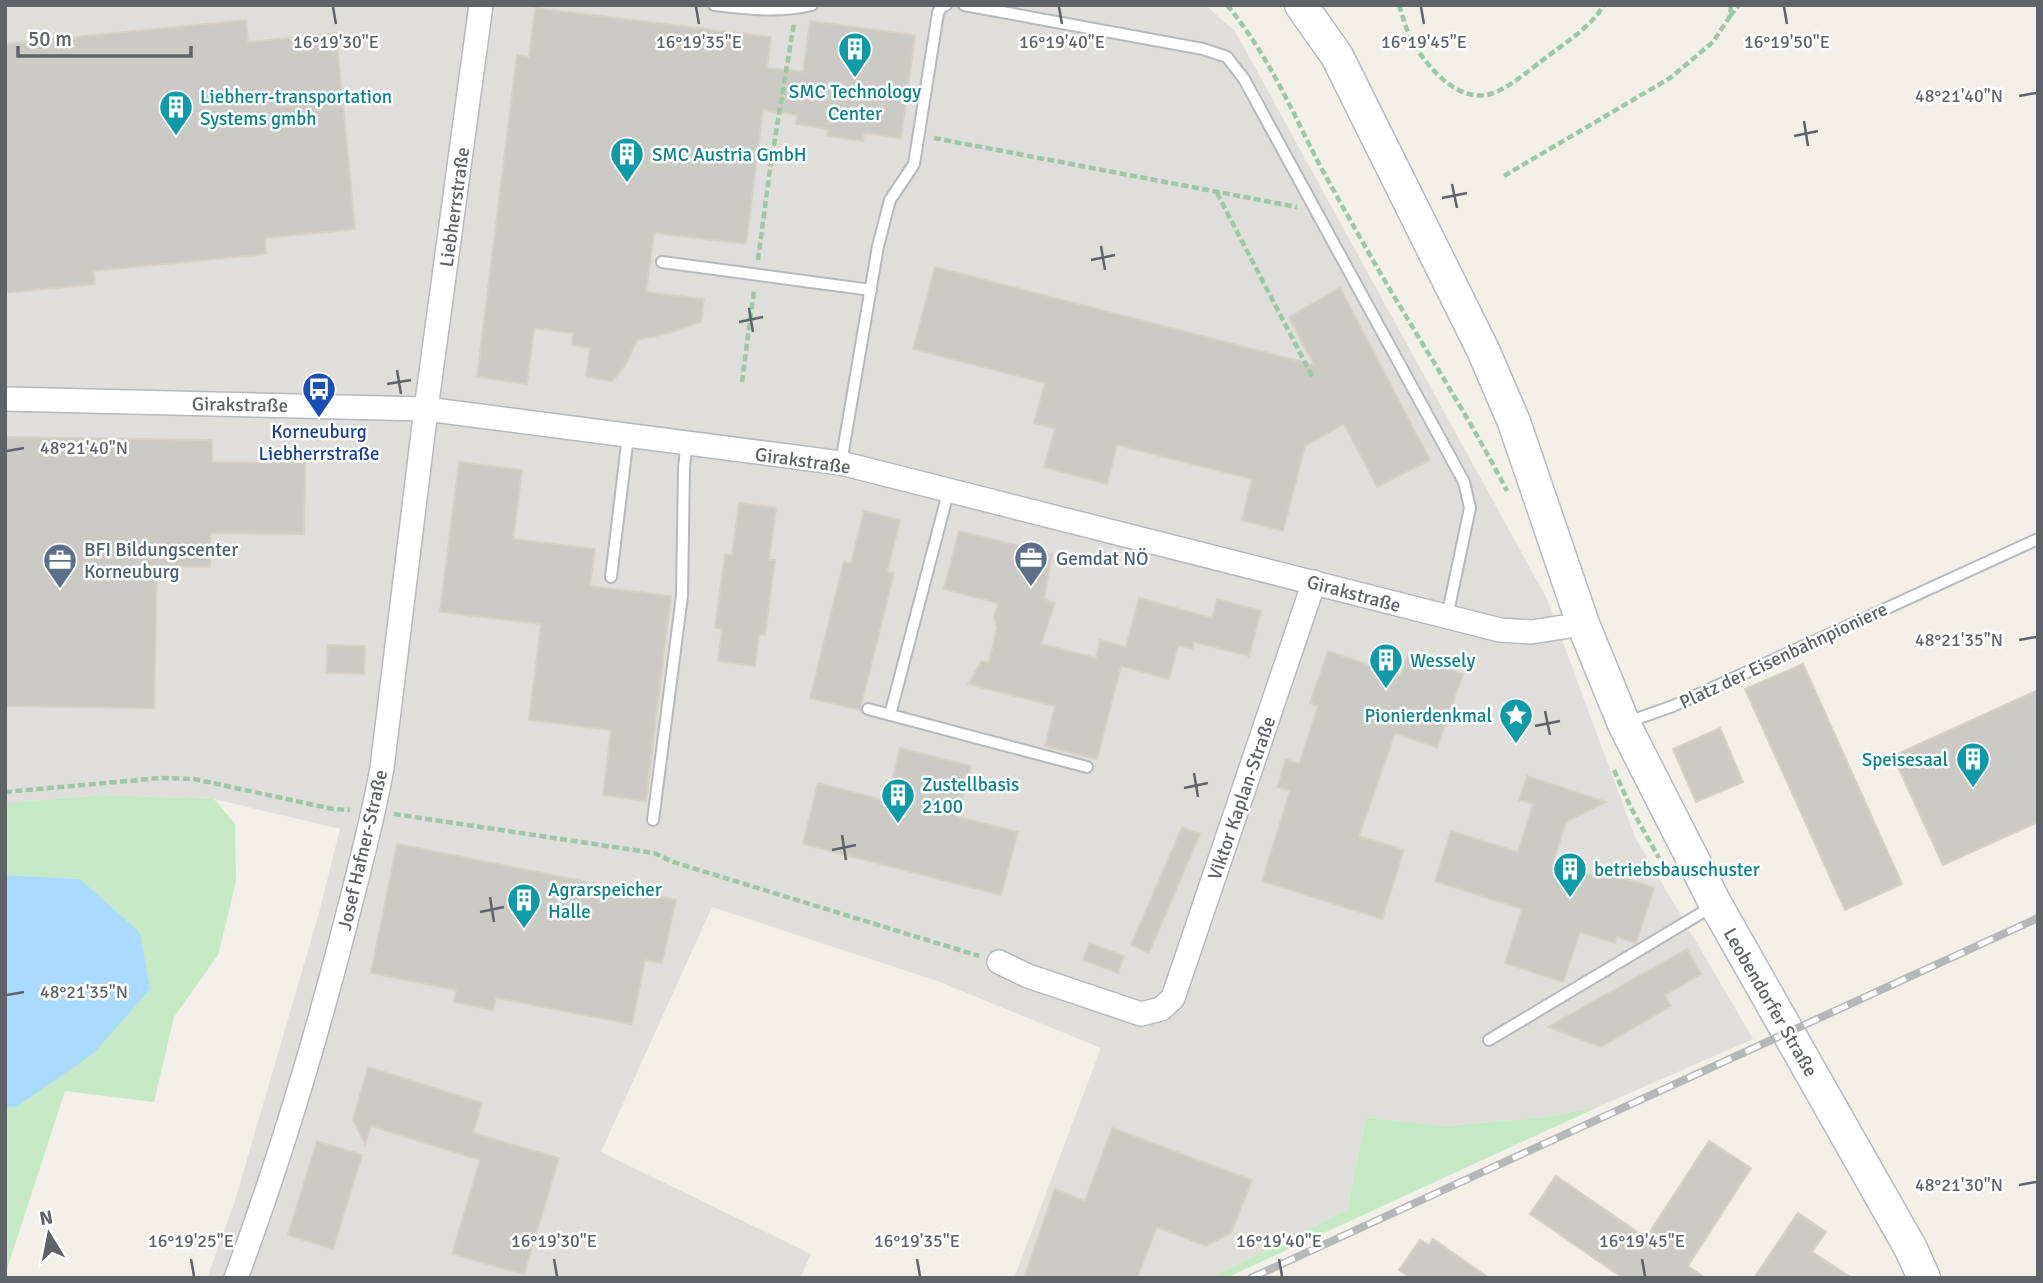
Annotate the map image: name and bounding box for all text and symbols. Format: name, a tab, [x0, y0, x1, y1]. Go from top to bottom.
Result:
scale bar	[18, 14, 191, 58]
text: 50 m	[28, 26, 72, 52]
building icon: SMC Technology Center	[836, 30, 874, 79]
text: 16°19'30"E	[293, 31, 379, 53]
text: 16°19'35"E	[656, 31, 742, 53]
text: 16°19'40"E	[1019, 31, 1105, 53]
text: 16°19'45"E	[1381, 31, 1467, 53]
text: 16°19'50"E	[1744, 31, 1830, 53]
place label: SMC Technology Center	[789, 80, 921, 126]
place label: Liebherr-transportation Systems gmbh	[200, 85, 392, 131]
text: 48°21'40"N	[1915, 85, 2003, 107]
building icon: Liebherr-transportation Systems gmbh	[157, 88, 195, 137]
building icon: SMC Austria GmbH	[608, 135, 646, 184]
place label: SMC Austria GmbH	[652, 143, 807, 167]
street label: Liebherrstraße	[435, 146, 475, 269]
bus stop icon: Korneuburg Liebherrstraße	[300, 370, 338, 419]
street label: Girakstraße	[192, 392, 288, 418]
place label: Korneuburg Liebherrstraße	[259, 420, 379, 466]
text: 48°21'40"N	[40, 437, 128, 459]
street label: Girakstraße	[754, 442, 852, 480]
place label: BFI Bildungscenter Korneuburg	[84, 538, 238, 584]
office icon: Gemdat NÖ	[1012, 539, 1050, 588]
office icon: BFI Bildungscenter Korneuburg	[41, 541, 79, 590]
place label: Gemdat NÖ	[1056, 547, 1149, 571]
street label: Girakstraße	[1304, 570, 1403, 618]
street label: Platz der Eisenbahnpioniere	[1676, 597, 1891, 715]
text: 48°21'35"N	[1915, 629, 2003, 651]
building icon: Wessely	[1367, 641, 1405, 690]
place label: Wessely	[1410, 649, 1475, 673]
place icon: Pionierdenkmal	[1497, 696, 1535, 745]
place label: Pionierdenkmal	[1365, 704, 1492, 728]
street label: Viktor Kaplan-Straße	[1203, 713, 1281, 883]
building icon: Speisesaal	[1954, 740, 1992, 789]
place label: Speisesaal	[1862, 748, 1948, 772]
street label: Josef Hafner-Straße	[333, 768, 393, 933]
place label: Zustellbasis 2100	[922, 773, 1019, 819]
building icon: Zustellbasis 2100	[879, 776, 917, 825]
building icon: betriebsbauschuster	[1551, 850, 1589, 899]
place label: betriebsbauschuster	[1594, 858, 1760, 882]
place label: Agrarspeicher Halle	[548, 878, 662, 924]
building icon: Agrarspeicher Halle	[505, 881, 543, 930]
street label: Leobendorfer Straße	[1718, 924, 1823, 1081]
text: 48°21'35"N	[40, 981, 128, 1003]
text: 48°21'30"N	[1915, 1174, 2003, 1196]
north arrow	[14, 1199, 84, 1269]
text: N	[38, 1205, 55, 1231]
text: 16°19'25"E	[148, 1230, 234, 1252]
text: 16°19'30"E	[511, 1230, 597, 1252]
text: 16°19'35"E	[874, 1230, 960, 1252]
text: 16°19'40"E	[1236, 1230, 1322, 1252]
text: 16°19'45"E	[1599, 1230, 1685, 1252]

